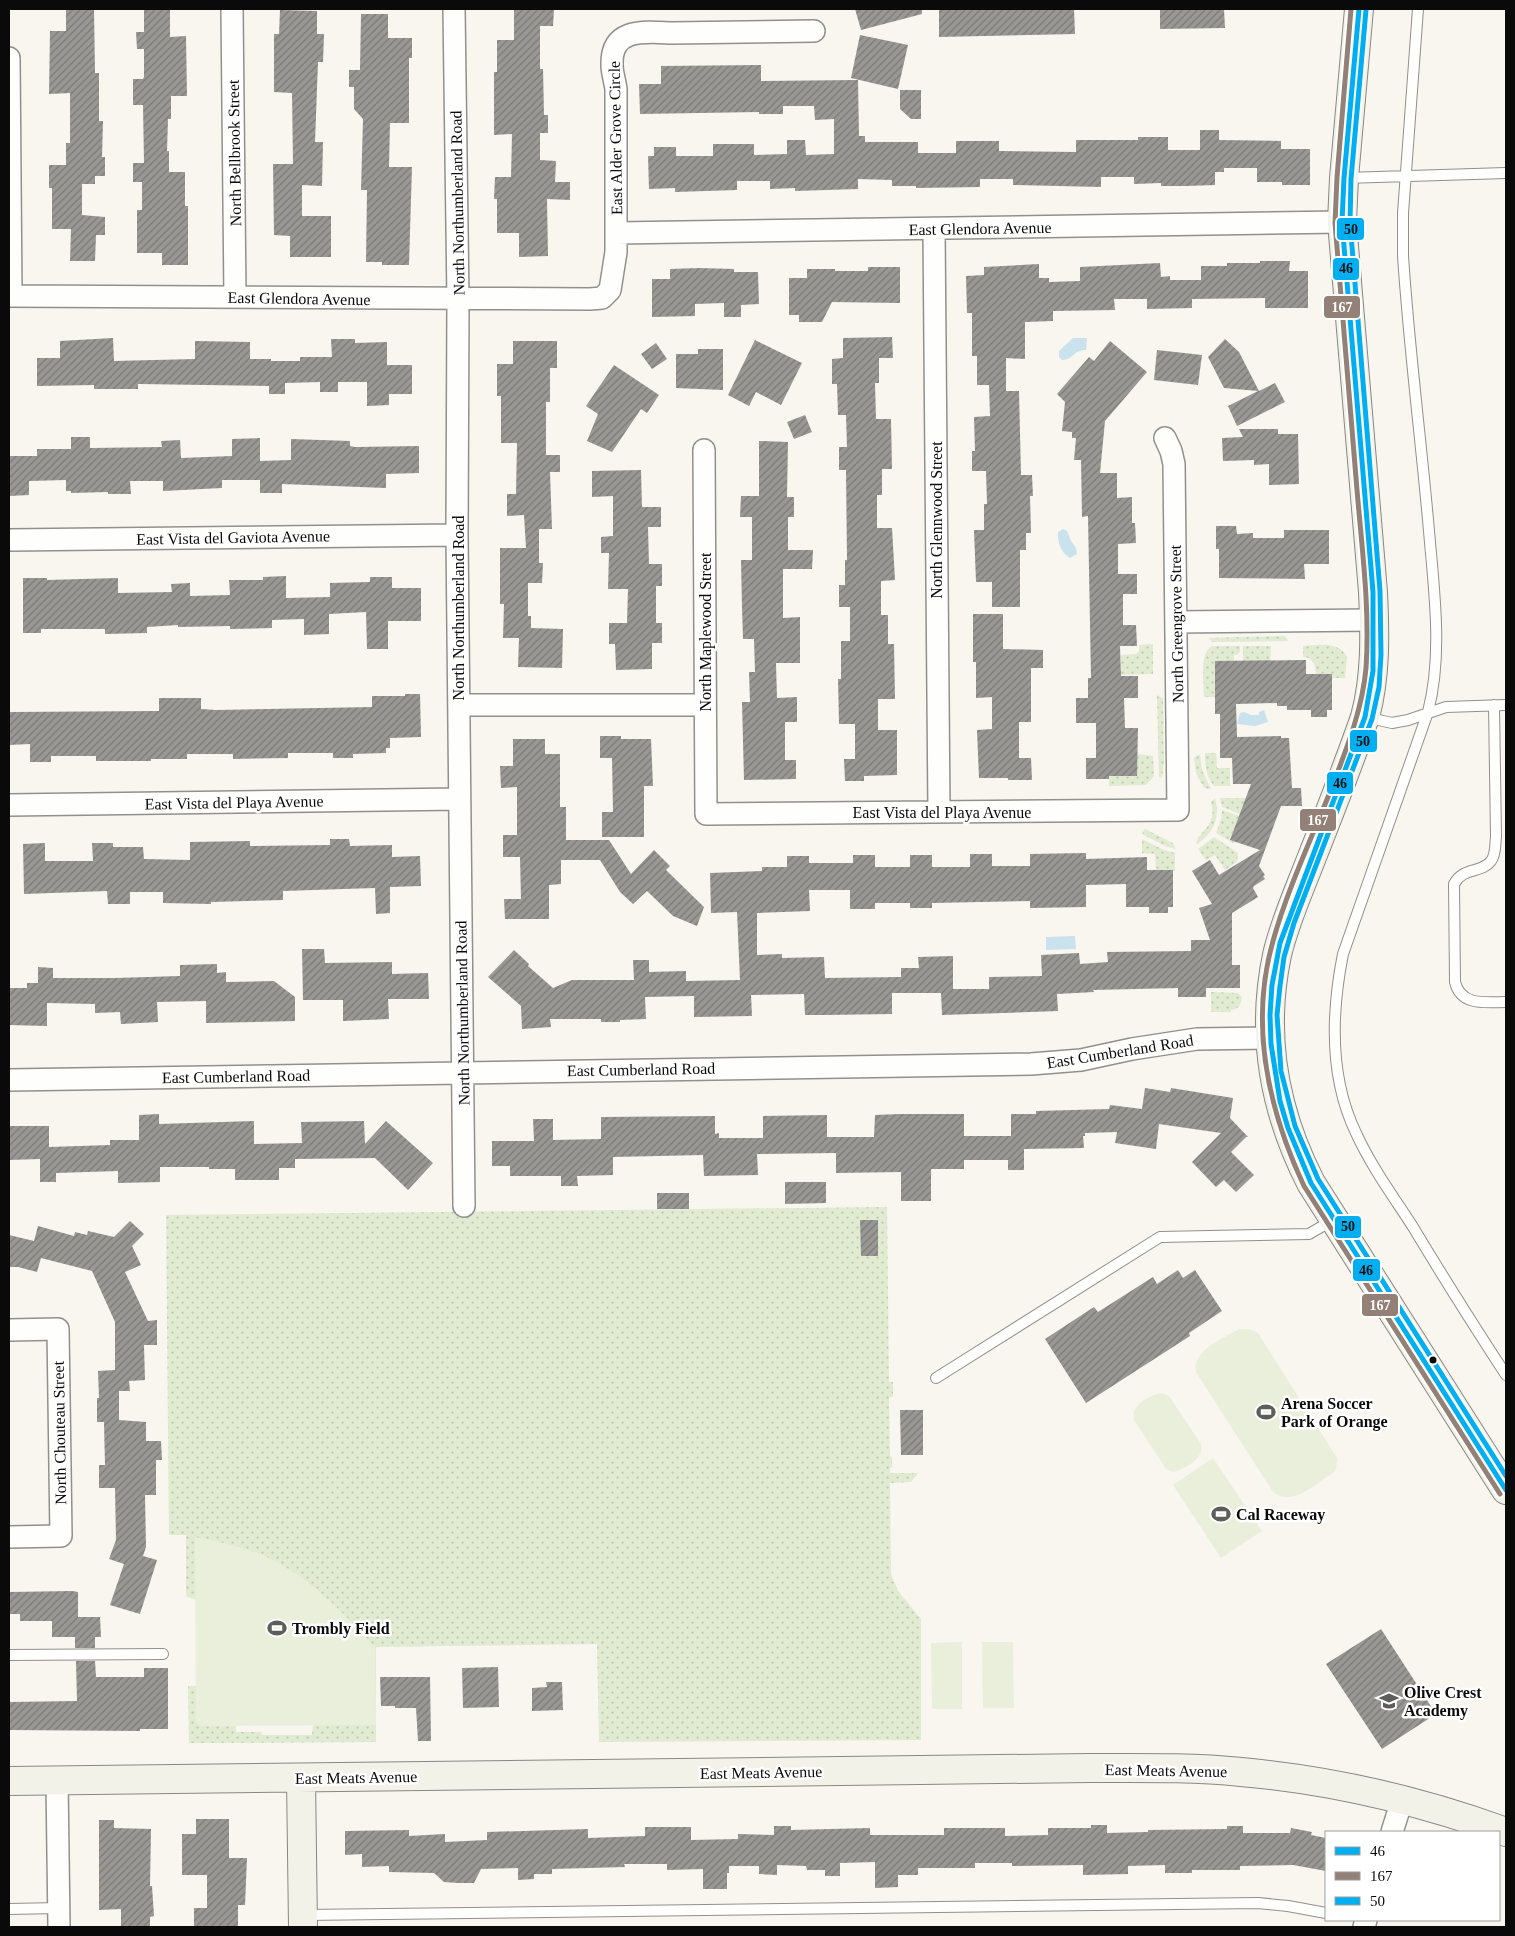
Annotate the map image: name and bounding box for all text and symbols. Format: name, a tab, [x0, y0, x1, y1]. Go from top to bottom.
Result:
street label: East Alder Grove Circle	[606, 61, 625, 215]
street label: North Bellbrook Street	[225, 79, 244, 226]
street label: North Northumberland Road	[447, 110, 468, 296]
line badge: 50	[1336, 217, 1365, 241]
street label: East Glendora Avenue	[908, 219, 1052, 238]
text: 50	[1344, 222, 1358, 237]
line badge: 46	[1332, 257, 1360, 281]
text: 46	[1339, 261, 1353, 276]
street label: East Glendora Avenue	[227, 289, 371, 308]
line badge: 167	[1323, 295, 1361, 319]
text: 167	[1332, 300, 1353, 315]
street label: North Glennwood Street	[928, 441, 945, 599]
street label: North Northumberland Road	[450, 516, 467, 700]
street label: East Vista del Gaviota Avenue	[136, 527, 330, 548]
street label: North Greengrove Street	[1167, 544, 1187, 703]
street label: North Maplewood Street	[697, 552, 715, 712]
line badge: 50	[1349, 729, 1378, 753]
text: 50	[1356, 734, 1370, 749]
line badge: 46	[1326, 771, 1354, 795]
text: 46	[1333, 776, 1347, 791]
street label: East Vista del Playa Avenue	[144, 792, 324, 814]
street label: East Vista del Playa Avenue	[853, 804, 1031, 822]
line badge: 167	[1299, 808, 1337, 832]
text: 167	[1308, 813, 1329, 828]
street label: North Northumberland Road	[452, 920, 473, 1106]
street label: East Cumberland Road	[1045, 1031, 1195, 1071]
street label: East Cumberland Road	[567, 1060, 715, 1079]
street label: East Cumberland Road	[162, 1067, 310, 1086]
line badge: 50	[1334, 1215, 1362, 1239]
text: 50	[1341, 1219, 1355, 1234]
line badge: 46	[1352, 1258, 1381, 1282]
text: 46	[1359, 1263, 1373, 1278]
line badge: 167	[1361, 1293, 1399, 1317]
text: 167	[1370, 1298, 1391, 1313]
unlabelled marker	[1428, 1355, 1438, 1365]
street label: North Chouteau Street	[50, 1360, 69, 1505]
place label: Arena Soccer Park of Orange	[1281, 1395, 1388, 1431]
sports icon: Arena Soccer Park of Orange	[1255, 1401, 1277, 1423]
sports icon: Cal Raceway	[1210, 1503, 1232, 1525]
place label: Cal Raceway	[1236, 1506, 1325, 1524]
sports icon: Trombly Field	[266, 1617, 288, 1639]
place label: Trombly Field	[292, 1620, 390, 1638]
place label: Olive Crest Academy	[1404, 1684, 1482, 1720]
school or university icon: Olive Crest Academy	[1378, 1690, 1400, 1712]
street label: East Meats Avenue	[1105, 1761, 1227, 1780]
street label: East Meats Avenue	[700, 1763, 822, 1782]
street label: East Meats Avenue	[295, 1768, 417, 1787]
legend	[1325, 1831, 1500, 1921]
text: 46	[1370, 1843, 1386, 1859]
text: 167	[1370, 1868, 1393, 1884]
text: 50	[1370, 1893, 1385, 1909]

